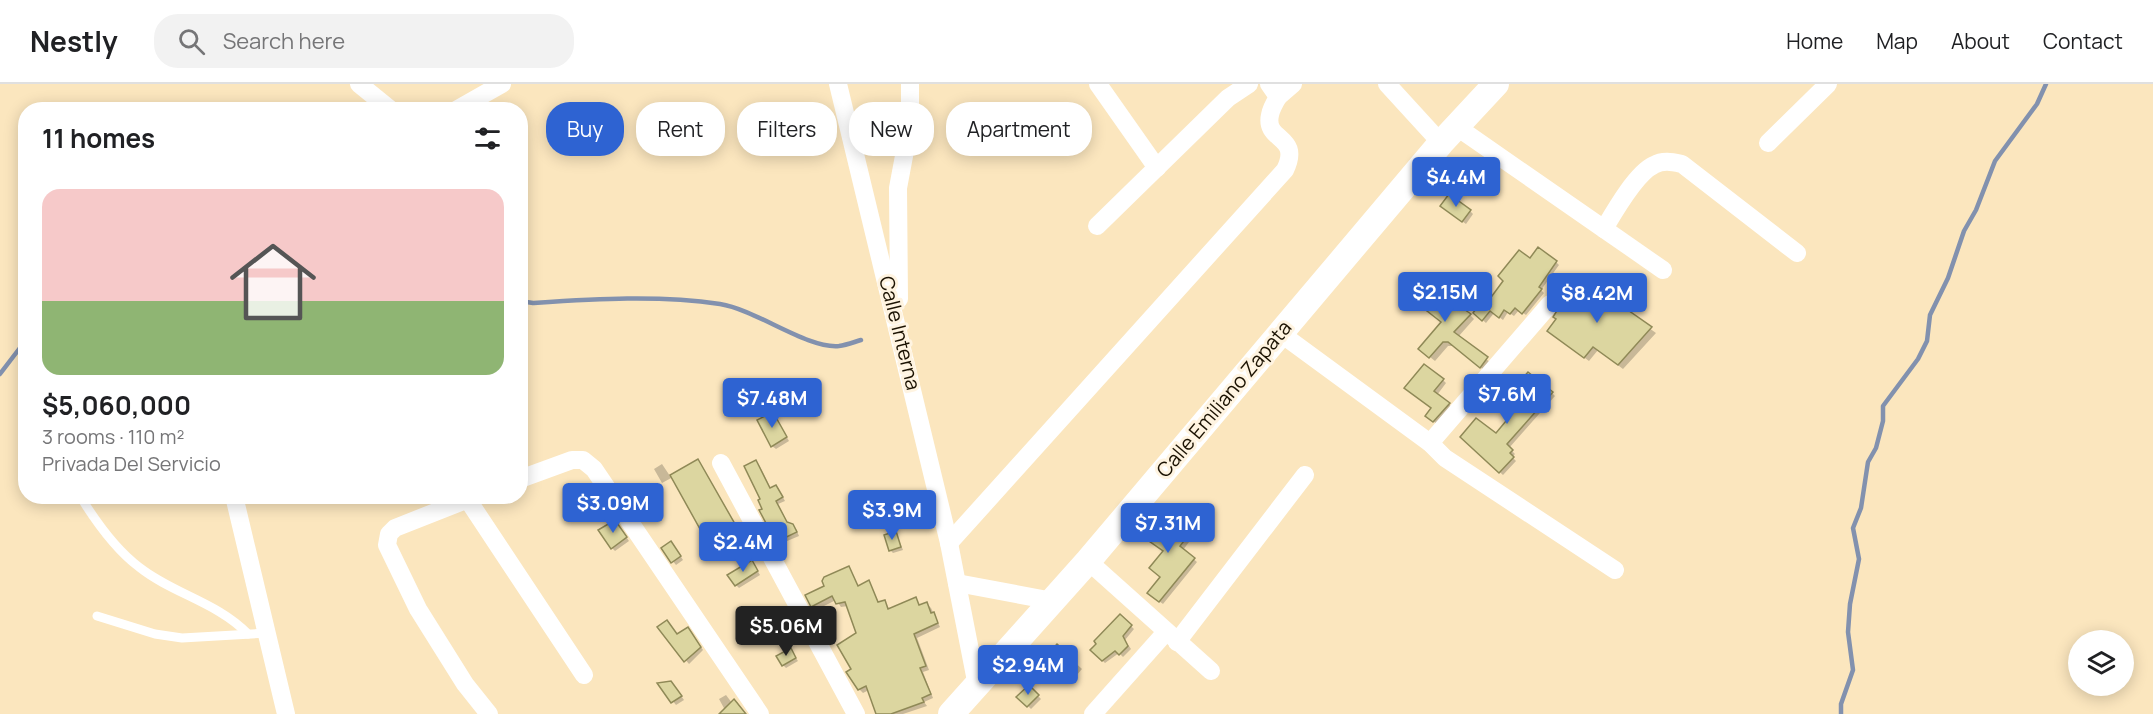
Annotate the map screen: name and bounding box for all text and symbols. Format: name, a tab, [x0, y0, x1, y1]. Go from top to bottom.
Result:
search box	[154, 14, 574, 68]
text: Nestly	[30, 22, 118, 60]
icon: search	[175, 25, 208, 58]
text: Search here	[223, 26, 345, 56]
text: Home	[1786, 27, 1843, 55]
text: Map	[1876, 27, 1918, 55]
text: About	[1951, 27, 2010, 55]
text: Contact	[2043, 27, 2123, 55]
chip: Buy	[546, 102, 624, 156]
chip: Rent	[636, 102, 725, 156]
chip: Filters	[737, 102, 837, 156]
chip: New	[849, 102, 934, 156]
chip: Apartment	[946, 102, 1092, 156]
text: 11 homes	[42, 120, 155, 156]
icon: filters	[471, 122, 504, 155]
pin: $4.4M	[1414, 157, 1498, 208]
text: $4.4M	[1426, 163, 1486, 190]
icon: home	[219, 228, 327, 336]
pin: $2.15M	[1396, 272, 1494, 323]
street label: Calle Interna	[873, 273, 928, 393]
pin: $8.42M	[1548, 273, 1646, 324]
text: $2.15M	[1412, 278, 1478, 305]
text: $8.42M	[1561, 279, 1633, 306]
street label: Calle Emiliano Zapata	[1150, 315, 1297, 483]
pin: $7.6M	[1465, 374, 1549, 425]
pin: $7.48M	[723, 378, 821, 429]
text: $7.6M	[1478, 380, 1536, 407]
text: $7.48M	[737, 384, 807, 411]
text: $5,060,000	[42, 387, 191, 423]
text: 3 rooms · 110 m²	[42, 423, 184, 450]
text: Privada Del Servicio	[42, 450, 221, 477]
pin: $3.09M	[564, 483, 662, 534]
text: $3.09M	[577, 489, 649, 516]
pin: $3.9M	[850, 490, 934, 541]
text: $3.9M	[862, 496, 922, 523]
pin: $7.31M	[1119, 503, 1217, 554]
text: $7.31M	[1135, 509, 1201, 536]
pin: $2.4M	[701, 522, 785, 573]
text: $2.4M	[713, 528, 773, 555]
pin: $5.06M	[737, 606, 835, 657]
text: $5.06M	[749, 612, 823, 639]
map controls	[2068, 630, 2134, 696]
button: layers	[2068, 630, 2134, 696]
pin: $2.94M	[979, 645, 1077, 696]
text: $2.94M	[992, 651, 1064, 678]

